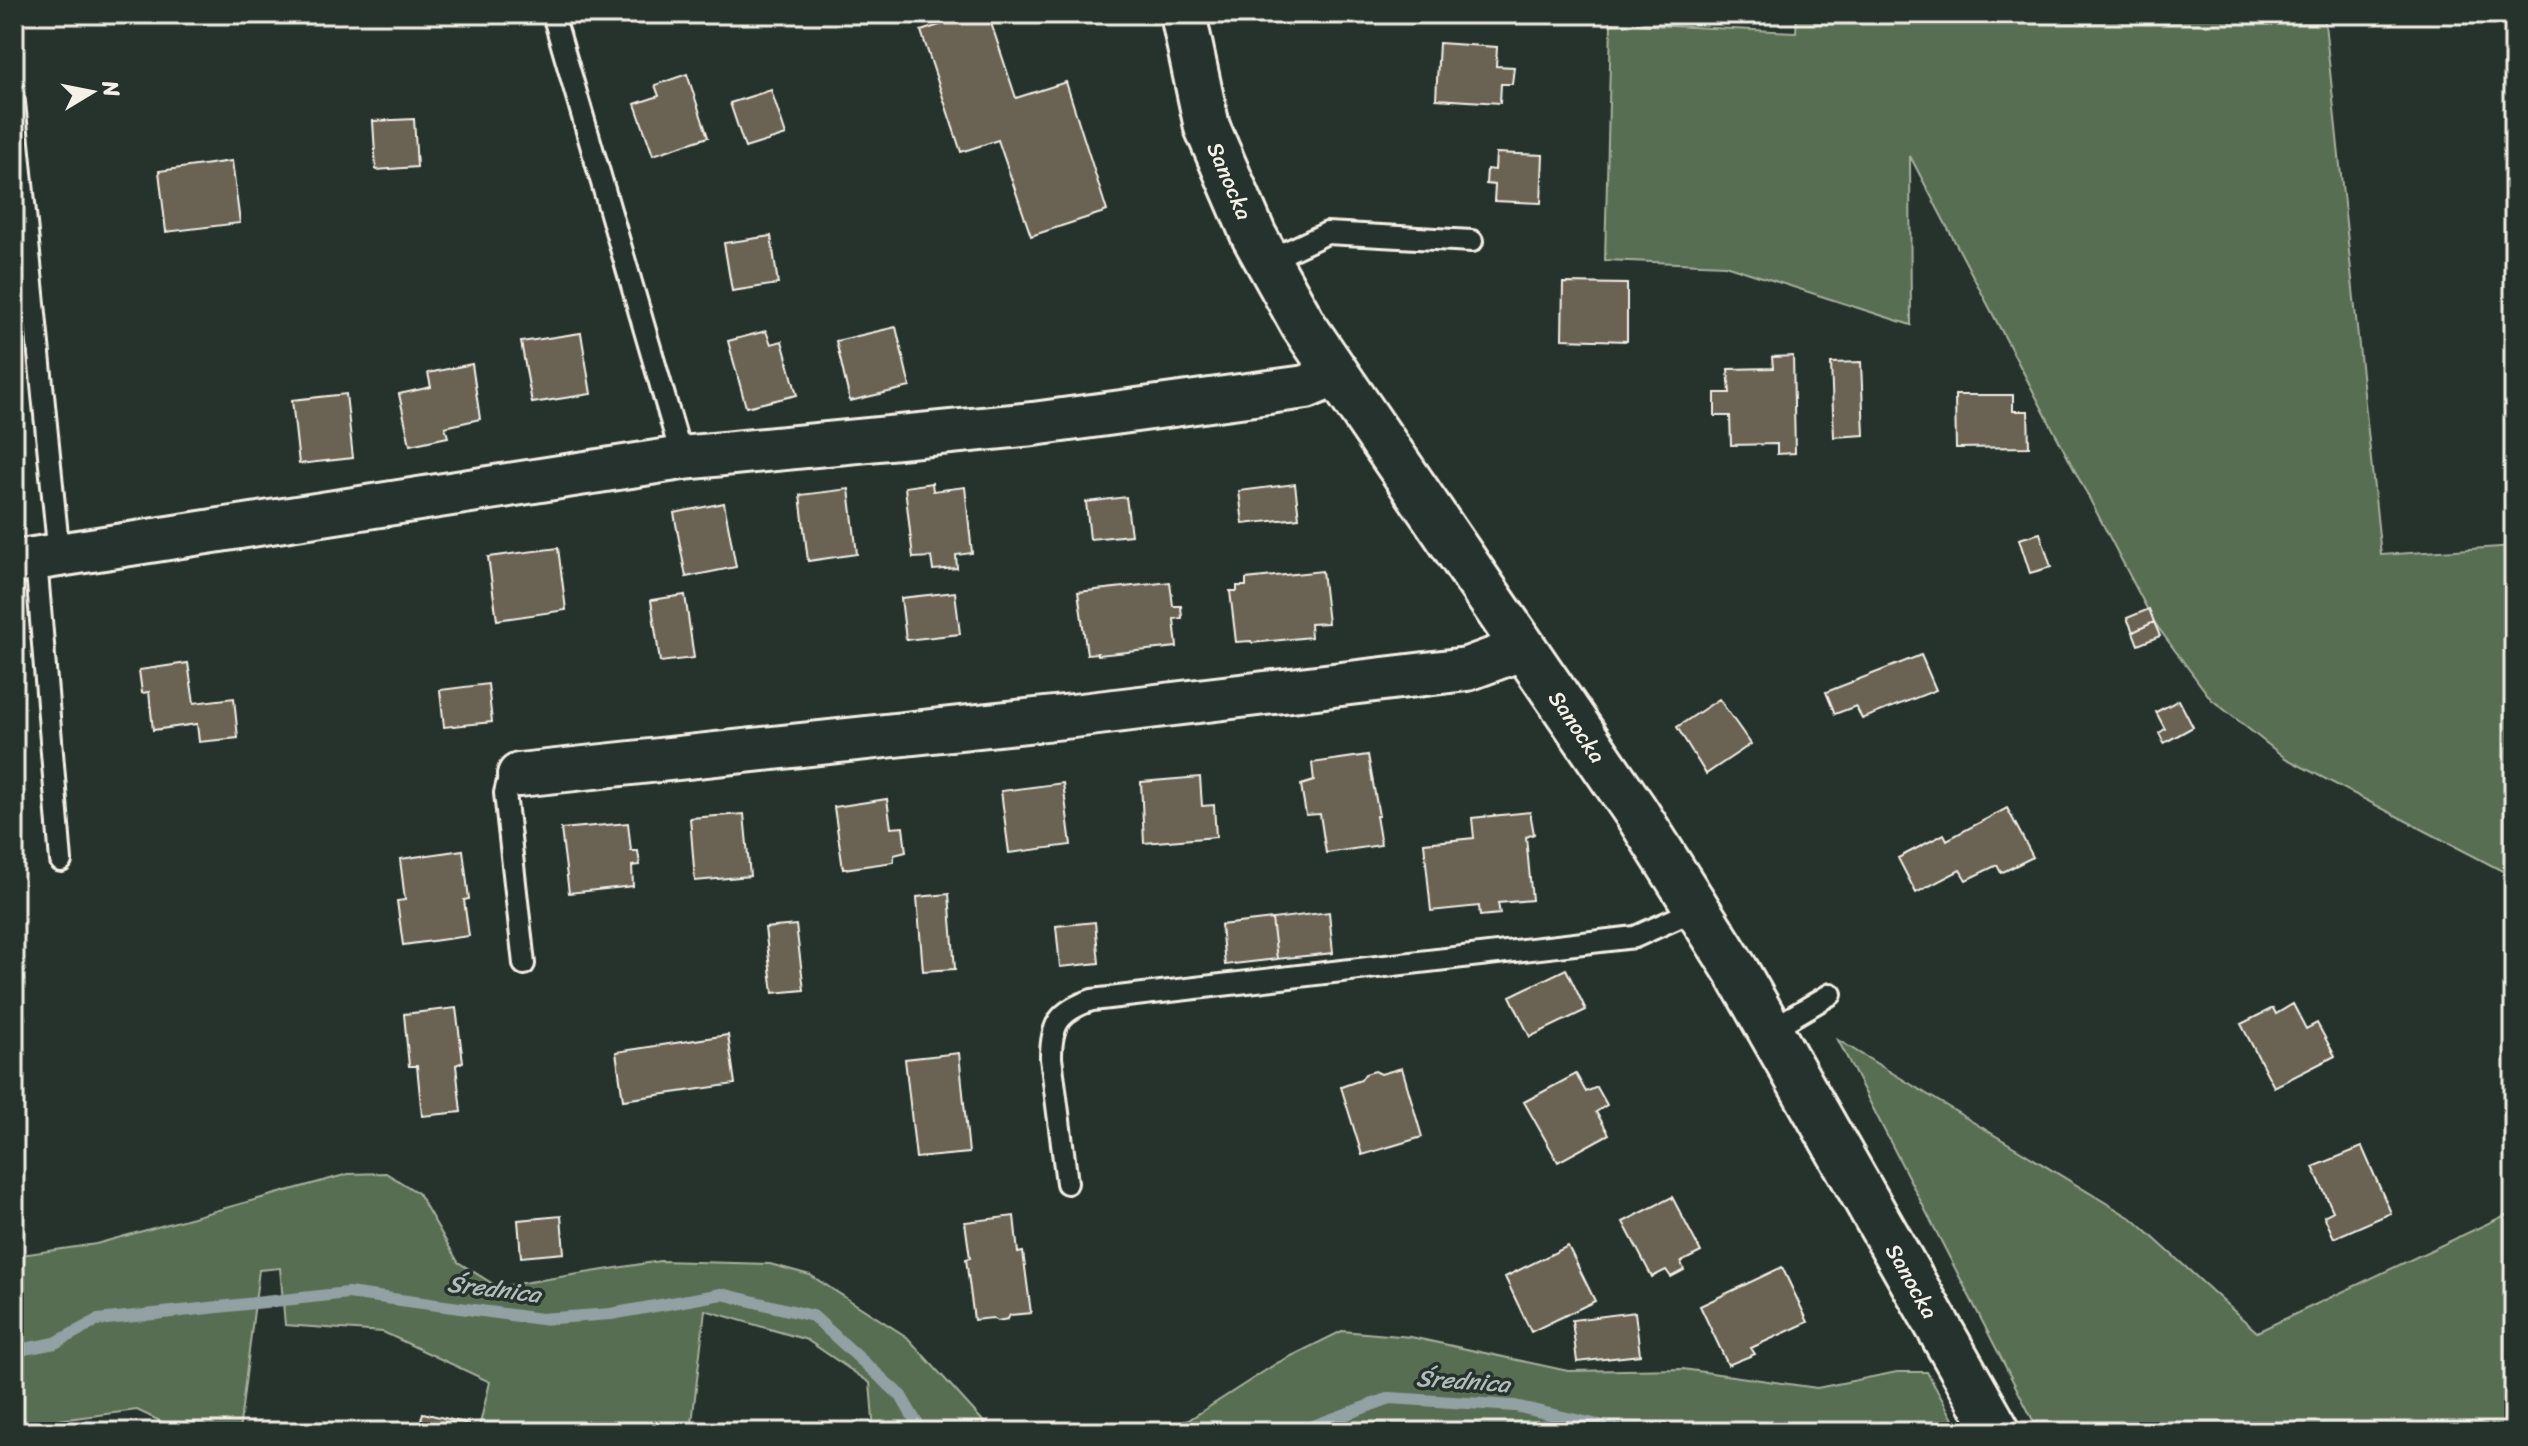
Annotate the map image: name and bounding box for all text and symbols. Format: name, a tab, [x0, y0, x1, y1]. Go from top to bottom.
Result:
north arrow	[52, 52, 132, 132]
text: N	[91, 77, 132, 100]
street label: Sanocka	[1196, 135, 1264, 226]
street label: Sanocka	[1538, 682, 1617, 771]
street label: Sanocka	[1875, 1236, 1949, 1326]
water label: Średnica	[445, 1262, 545, 1316]
water label: Średnica	[1415, 1357, 1513, 1405]

